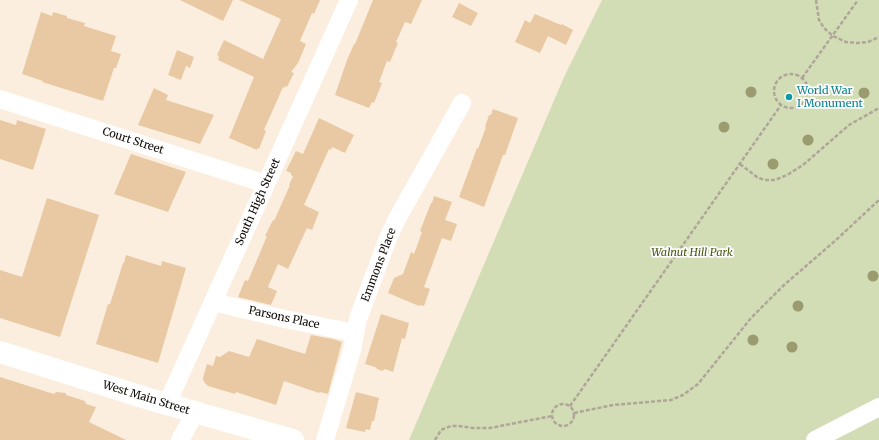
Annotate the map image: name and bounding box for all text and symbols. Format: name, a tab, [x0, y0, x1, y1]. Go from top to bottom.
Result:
place label: World War I Monument	[797, 84, 863, 110]
marker: World War I Monument	[784, 92, 794, 102]
street label: Court Street	[101, 125, 165, 157]
street label: South High Street	[233, 156, 283, 248]
street label: Emmons Place	[359, 226, 399, 304]
park label: Walnut Hill Park	[651, 246, 733, 260]
street label: Parsons Place	[247, 304, 321, 332]
street label: West Main Street	[101, 378, 191, 418]

